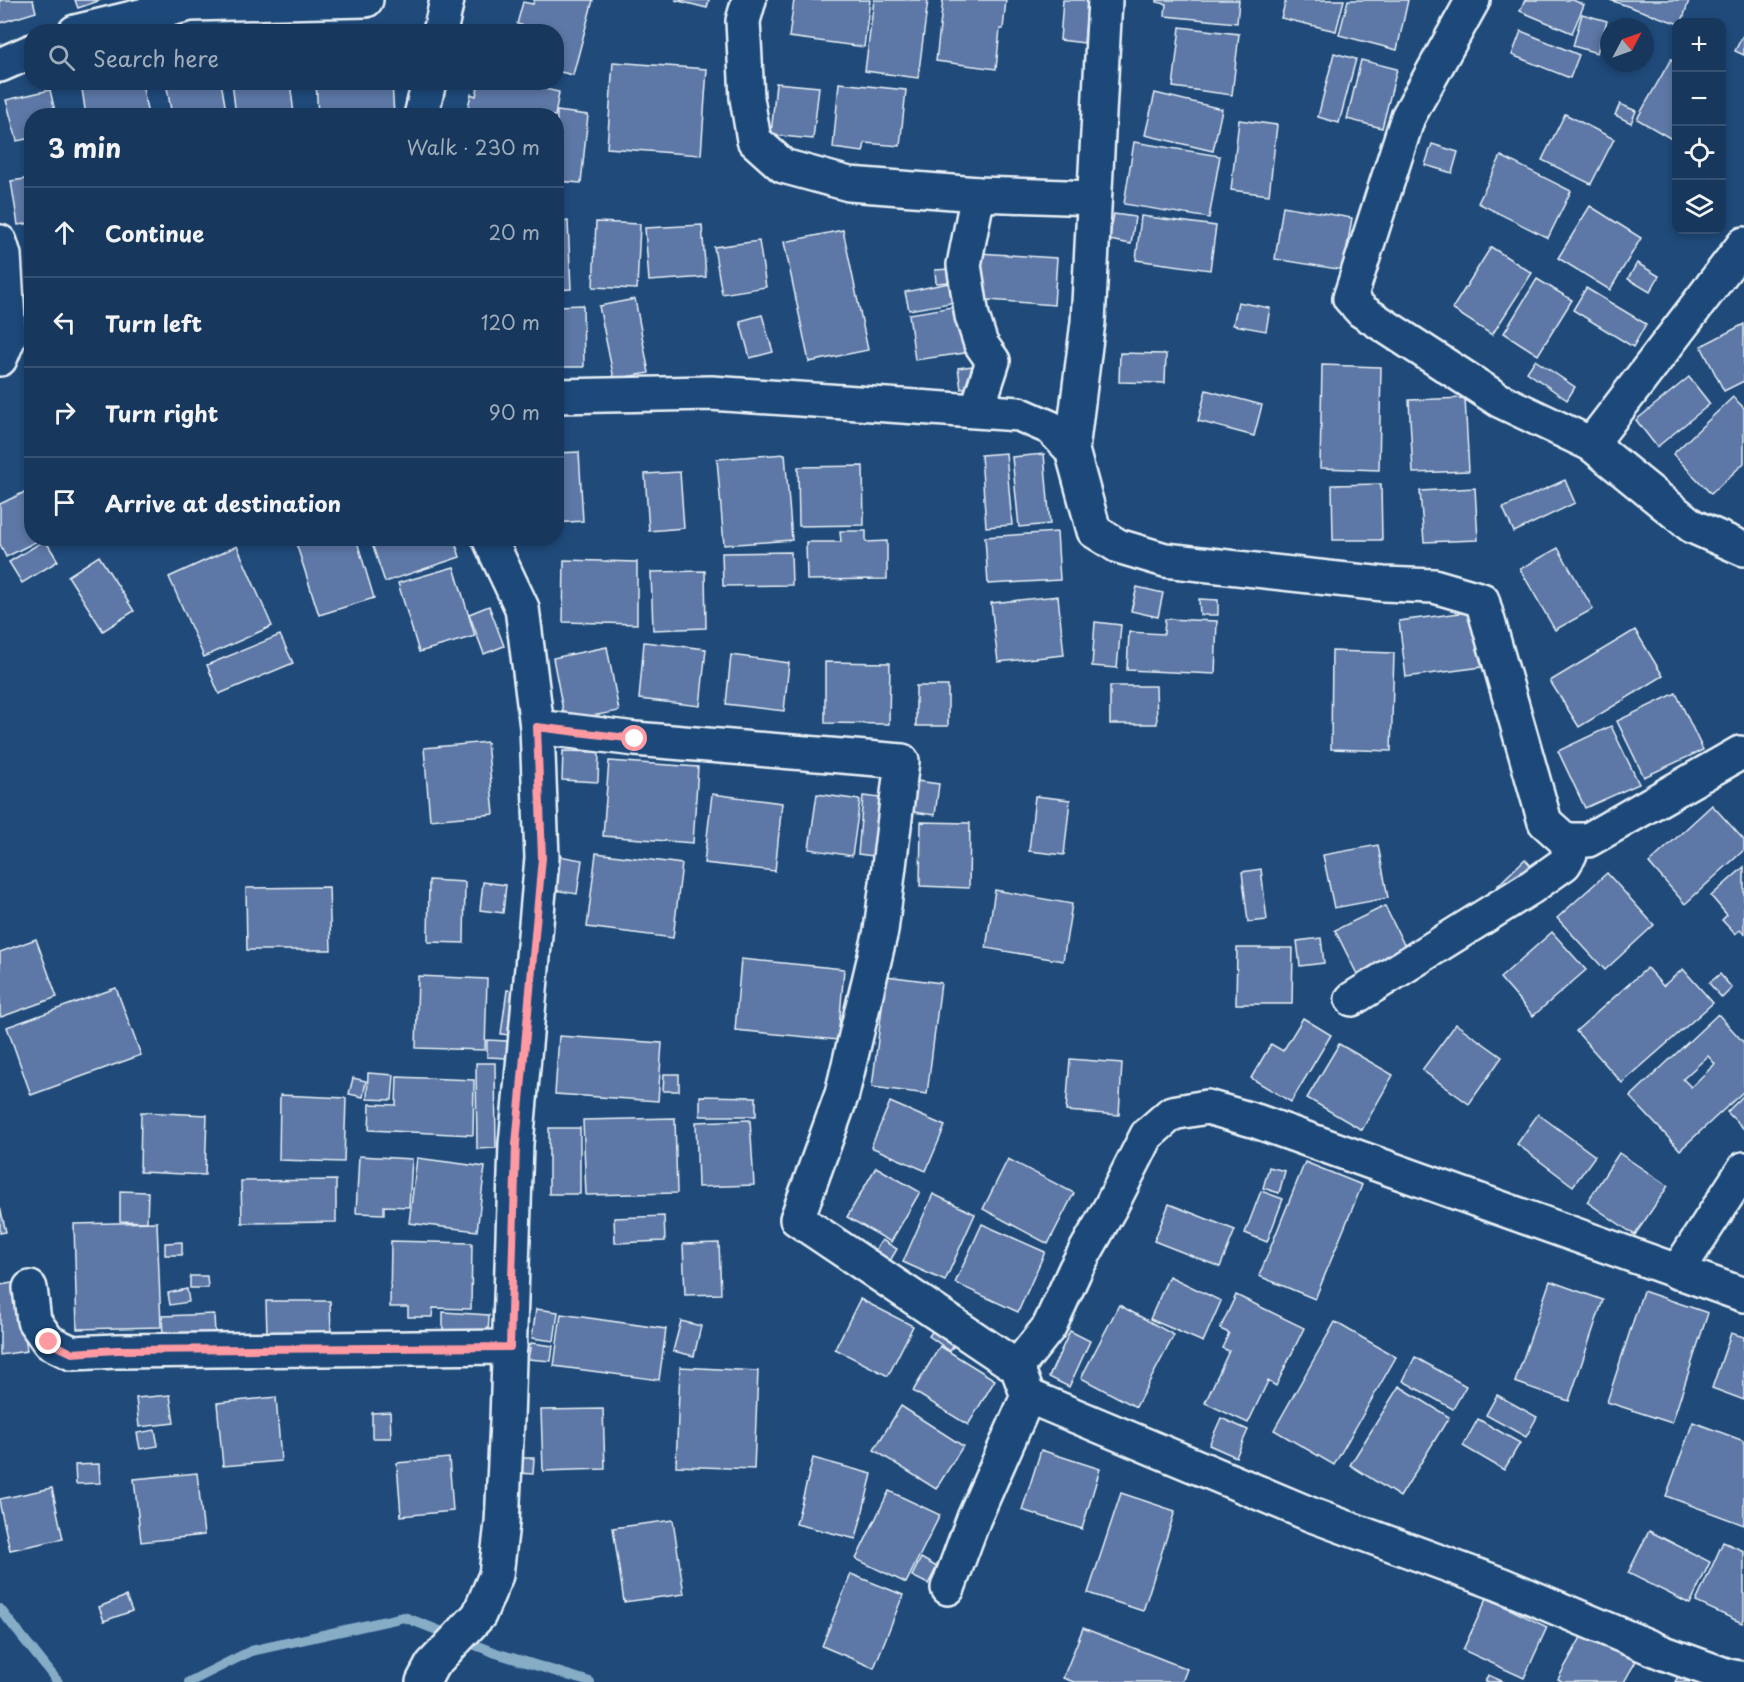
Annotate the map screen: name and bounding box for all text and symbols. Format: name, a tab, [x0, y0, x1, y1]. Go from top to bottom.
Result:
north arrow	[1600, 18, 1654, 72]
map controls	[1672, 18, 1726, 234]
button: +	[1672, 18, 1726, 72]
search box	[24, 24, 564, 90]
icon: search	[45, 41, 78, 74]
text: Search here	[93, 41, 219, 74]
button: −	[1672, 72, 1726, 126]
button: locate	[1672, 126, 1726, 180]
text: 3 min	[48, 128, 121, 167]
text: Walk · 230 m	[407, 132, 540, 162]
button: layers	[1672, 180, 1726, 234]
icon: ahead	[48, 216, 81, 249]
text: Continue	[105, 216, 204, 249]
text: 20 m	[488, 217, 540, 247]
icon: left	[48, 306, 81, 339]
text: Turn left	[105, 306, 202, 339]
text: 120 m	[481, 307, 540, 337]
icon: right	[48, 396, 81, 429]
text: Turn right	[105, 396, 218, 429]
text: 90 m	[489, 397, 540, 427]
icon: arrive	[48, 486, 81, 519]
text: Arrive at destination	[105, 486, 341, 519]
route start	[621, 725, 647, 751]
route end	[35, 1328, 61, 1354]

